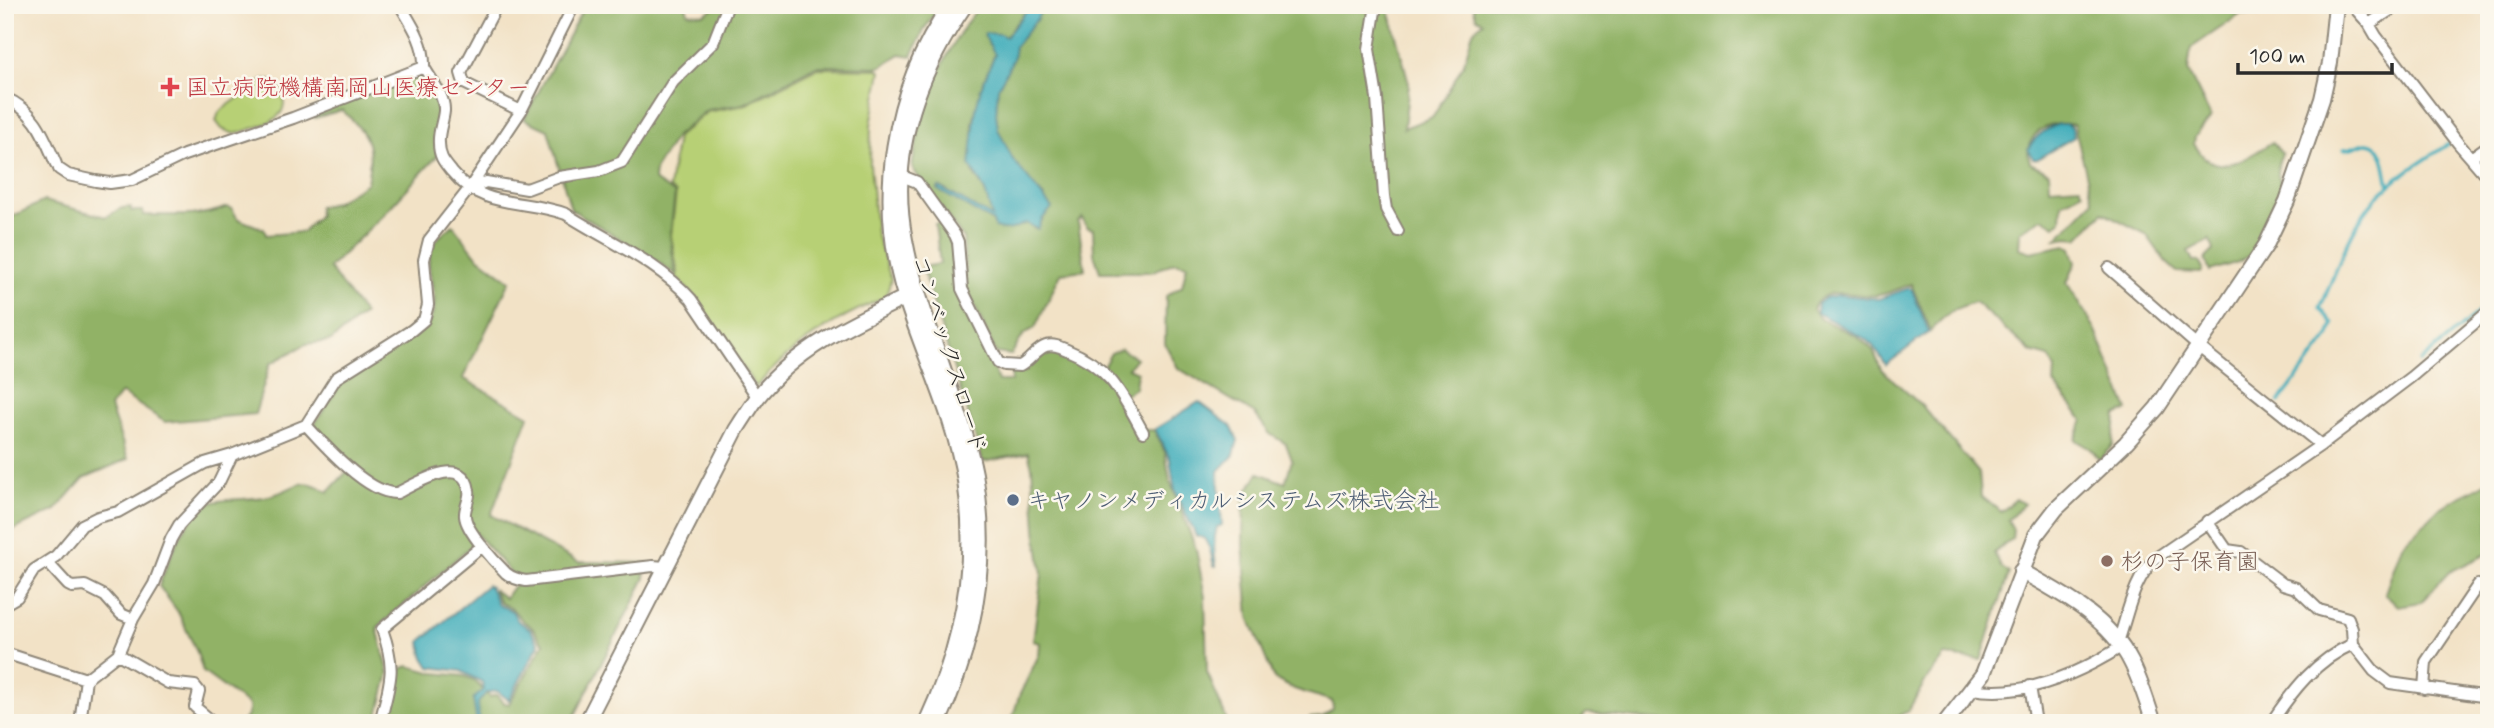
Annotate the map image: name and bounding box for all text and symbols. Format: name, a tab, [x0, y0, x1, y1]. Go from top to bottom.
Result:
scale bar	[2238, 32, 2392, 76]
text: 100 m	[2249, 43, 2305, 71]
place label: 国立病院機構南岡山医療センター	[186, 74, 530, 104]
marker: 国立病院機構南岡山医療センター	[160, 77, 180, 97]
street label: コンベックスロード	[904, 251, 993, 458]
place label: キヤノンメディカルシステムズ株式会社	[1027, 487, 1440, 517]
marker: キヤノンメディカルシステムズ株式会社	[1005, 492, 1021, 508]
place label: 杉の子保育園	[2121, 548, 2259, 578]
marker: 杉の子保育園	[2099, 553, 2115, 569]

